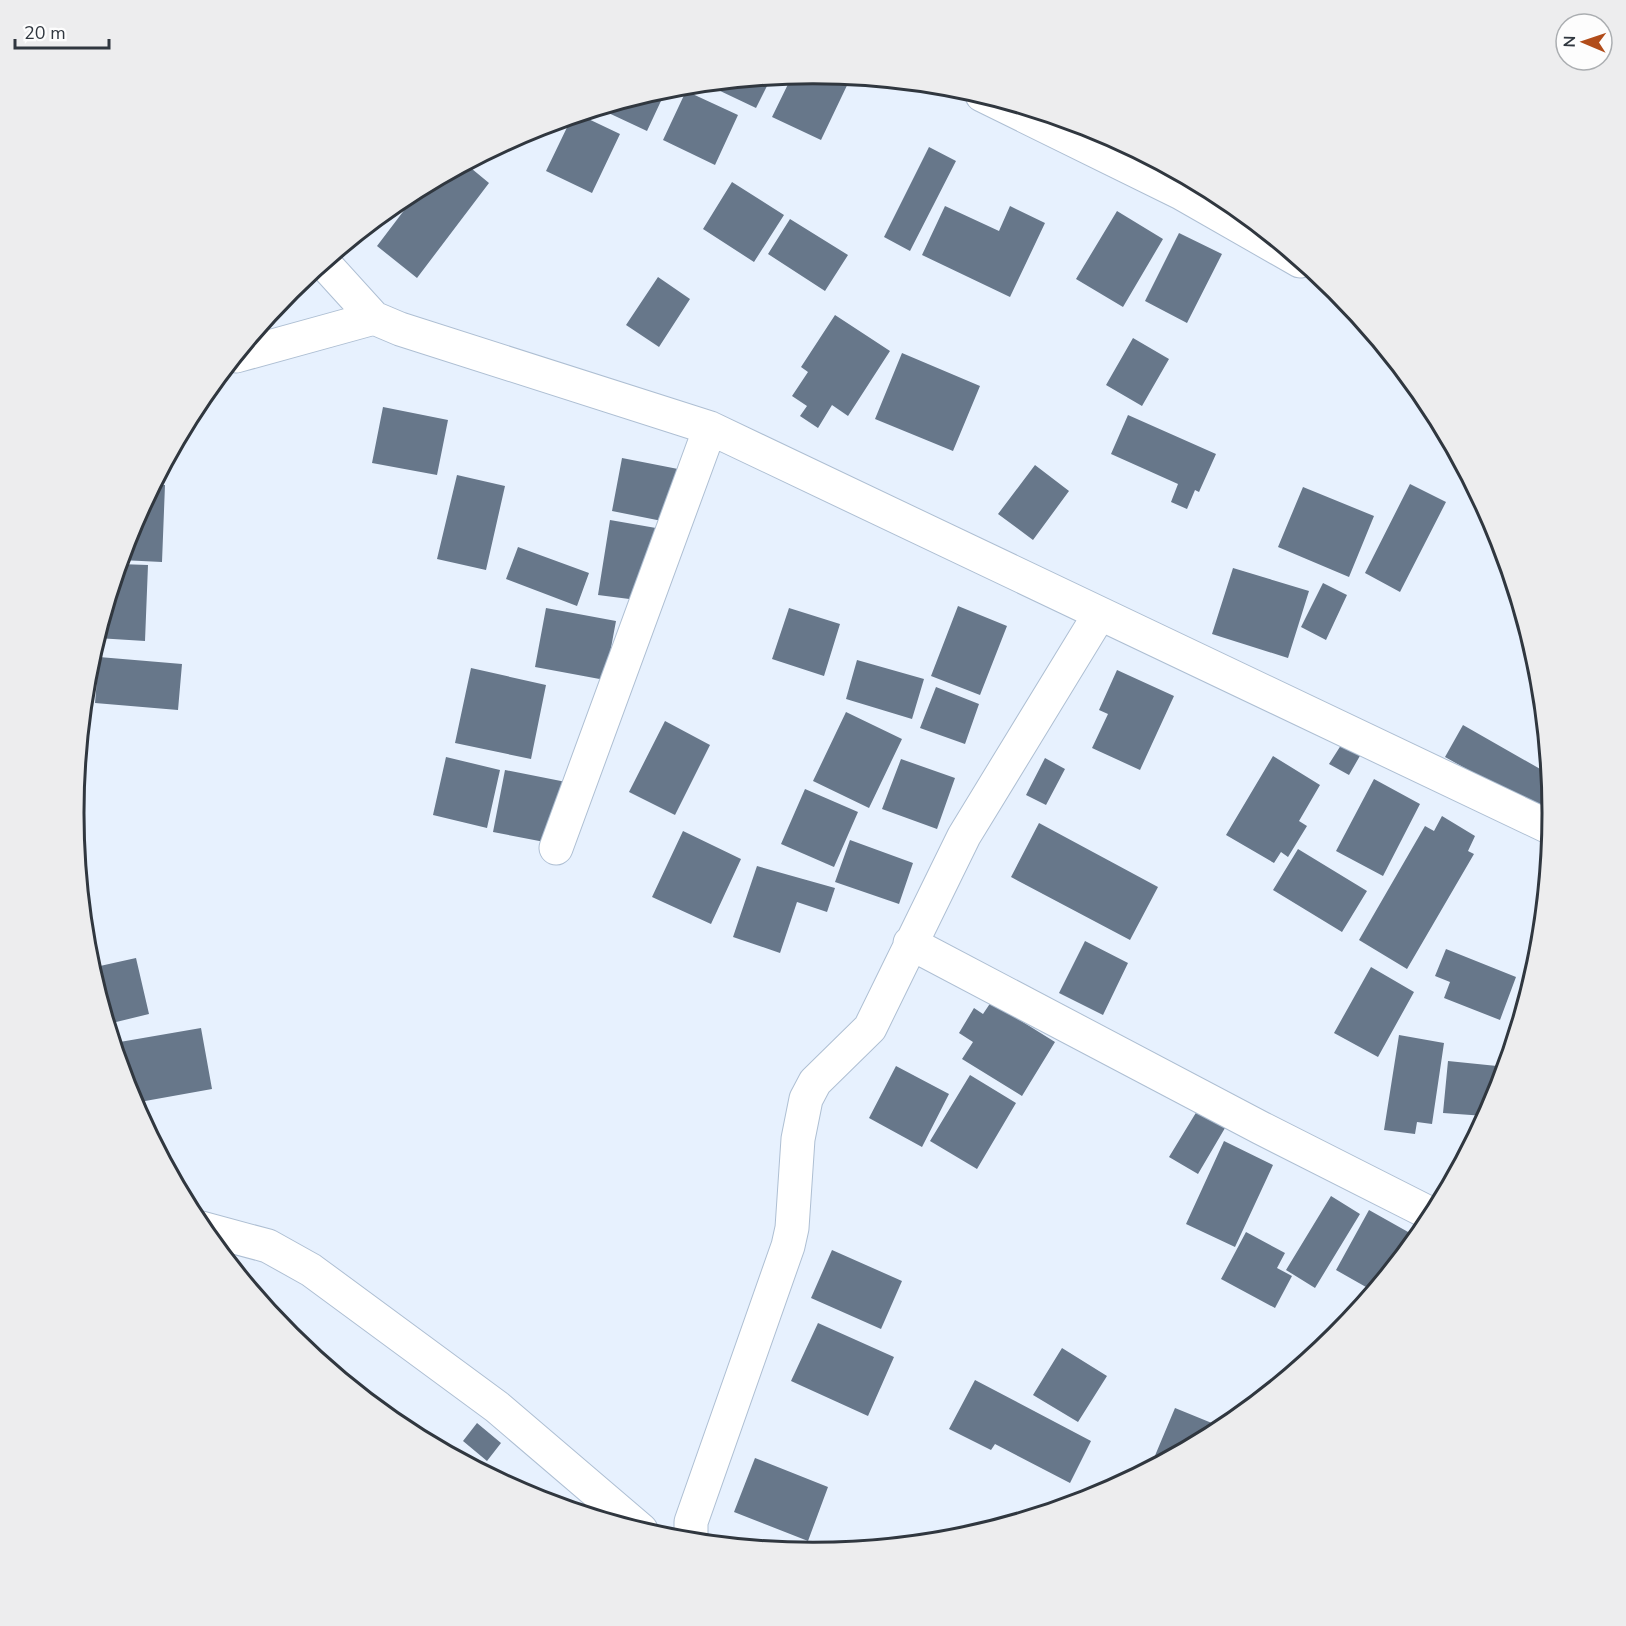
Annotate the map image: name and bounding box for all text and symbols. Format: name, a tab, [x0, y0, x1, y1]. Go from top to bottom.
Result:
scale bar	[15, 12, 110, 50]
north arrow	[1554, 12, 1614, 72]
text: 20 m	[24, 21, 66, 45]
text: N	[1559, 35, 1581, 48]

